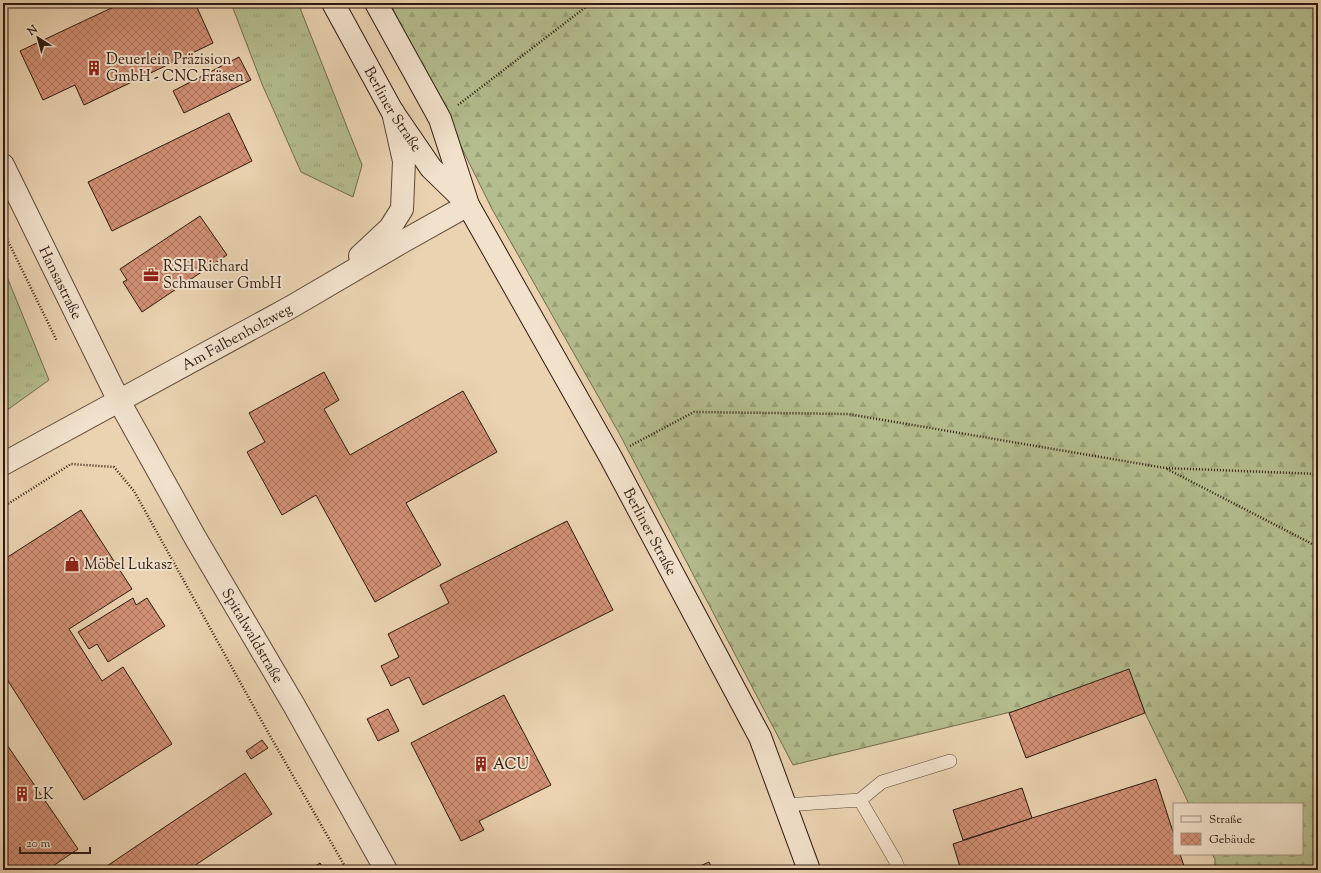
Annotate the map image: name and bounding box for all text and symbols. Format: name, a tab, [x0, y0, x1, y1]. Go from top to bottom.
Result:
north arrow	[18, 18, 58, 58]
text: N	[23, 22, 41, 40]
place label: Deuerlein Präzision GmbH - CNC Fräsen	[106, 50, 244, 88]
building icon: Deuerlein Präzision GmbH - CNC Fräsen	[85, 59, 103, 77]
street label: Berliner Straße	[358, 63, 426, 157]
street label: Hansastraße	[33, 243, 86, 323]
place label: RSH Richard Schmauser GmbH	[163, 257, 282, 295]
office icon: RSH Richard Schmauser GmbH	[142, 266, 160, 284]
street label: Am Falbenholzweg	[178, 299, 296, 377]
street label: Berliner Straße	[617, 485, 681, 580]
shop icon: Möbel Lukasz	[63, 555, 81, 573]
place label: Möbel Lukasz	[84, 555, 173, 576]
street label: Spitalwaldstraße	[215, 585, 288, 688]
building icon: ACU	[472, 755, 490, 773]
place label: ACU	[493, 755, 529, 776]
building icon: LK	[13, 785, 31, 803]
place label: LK	[34, 785, 54, 806]
legend	[1173, 803, 1303, 855]
text: Straße	[1209, 811, 1243, 829]
scale bar	[20, 829, 90, 855]
text: Gebäude	[1209, 831, 1256, 849]
text: 20 m	[26, 835, 51, 853]

